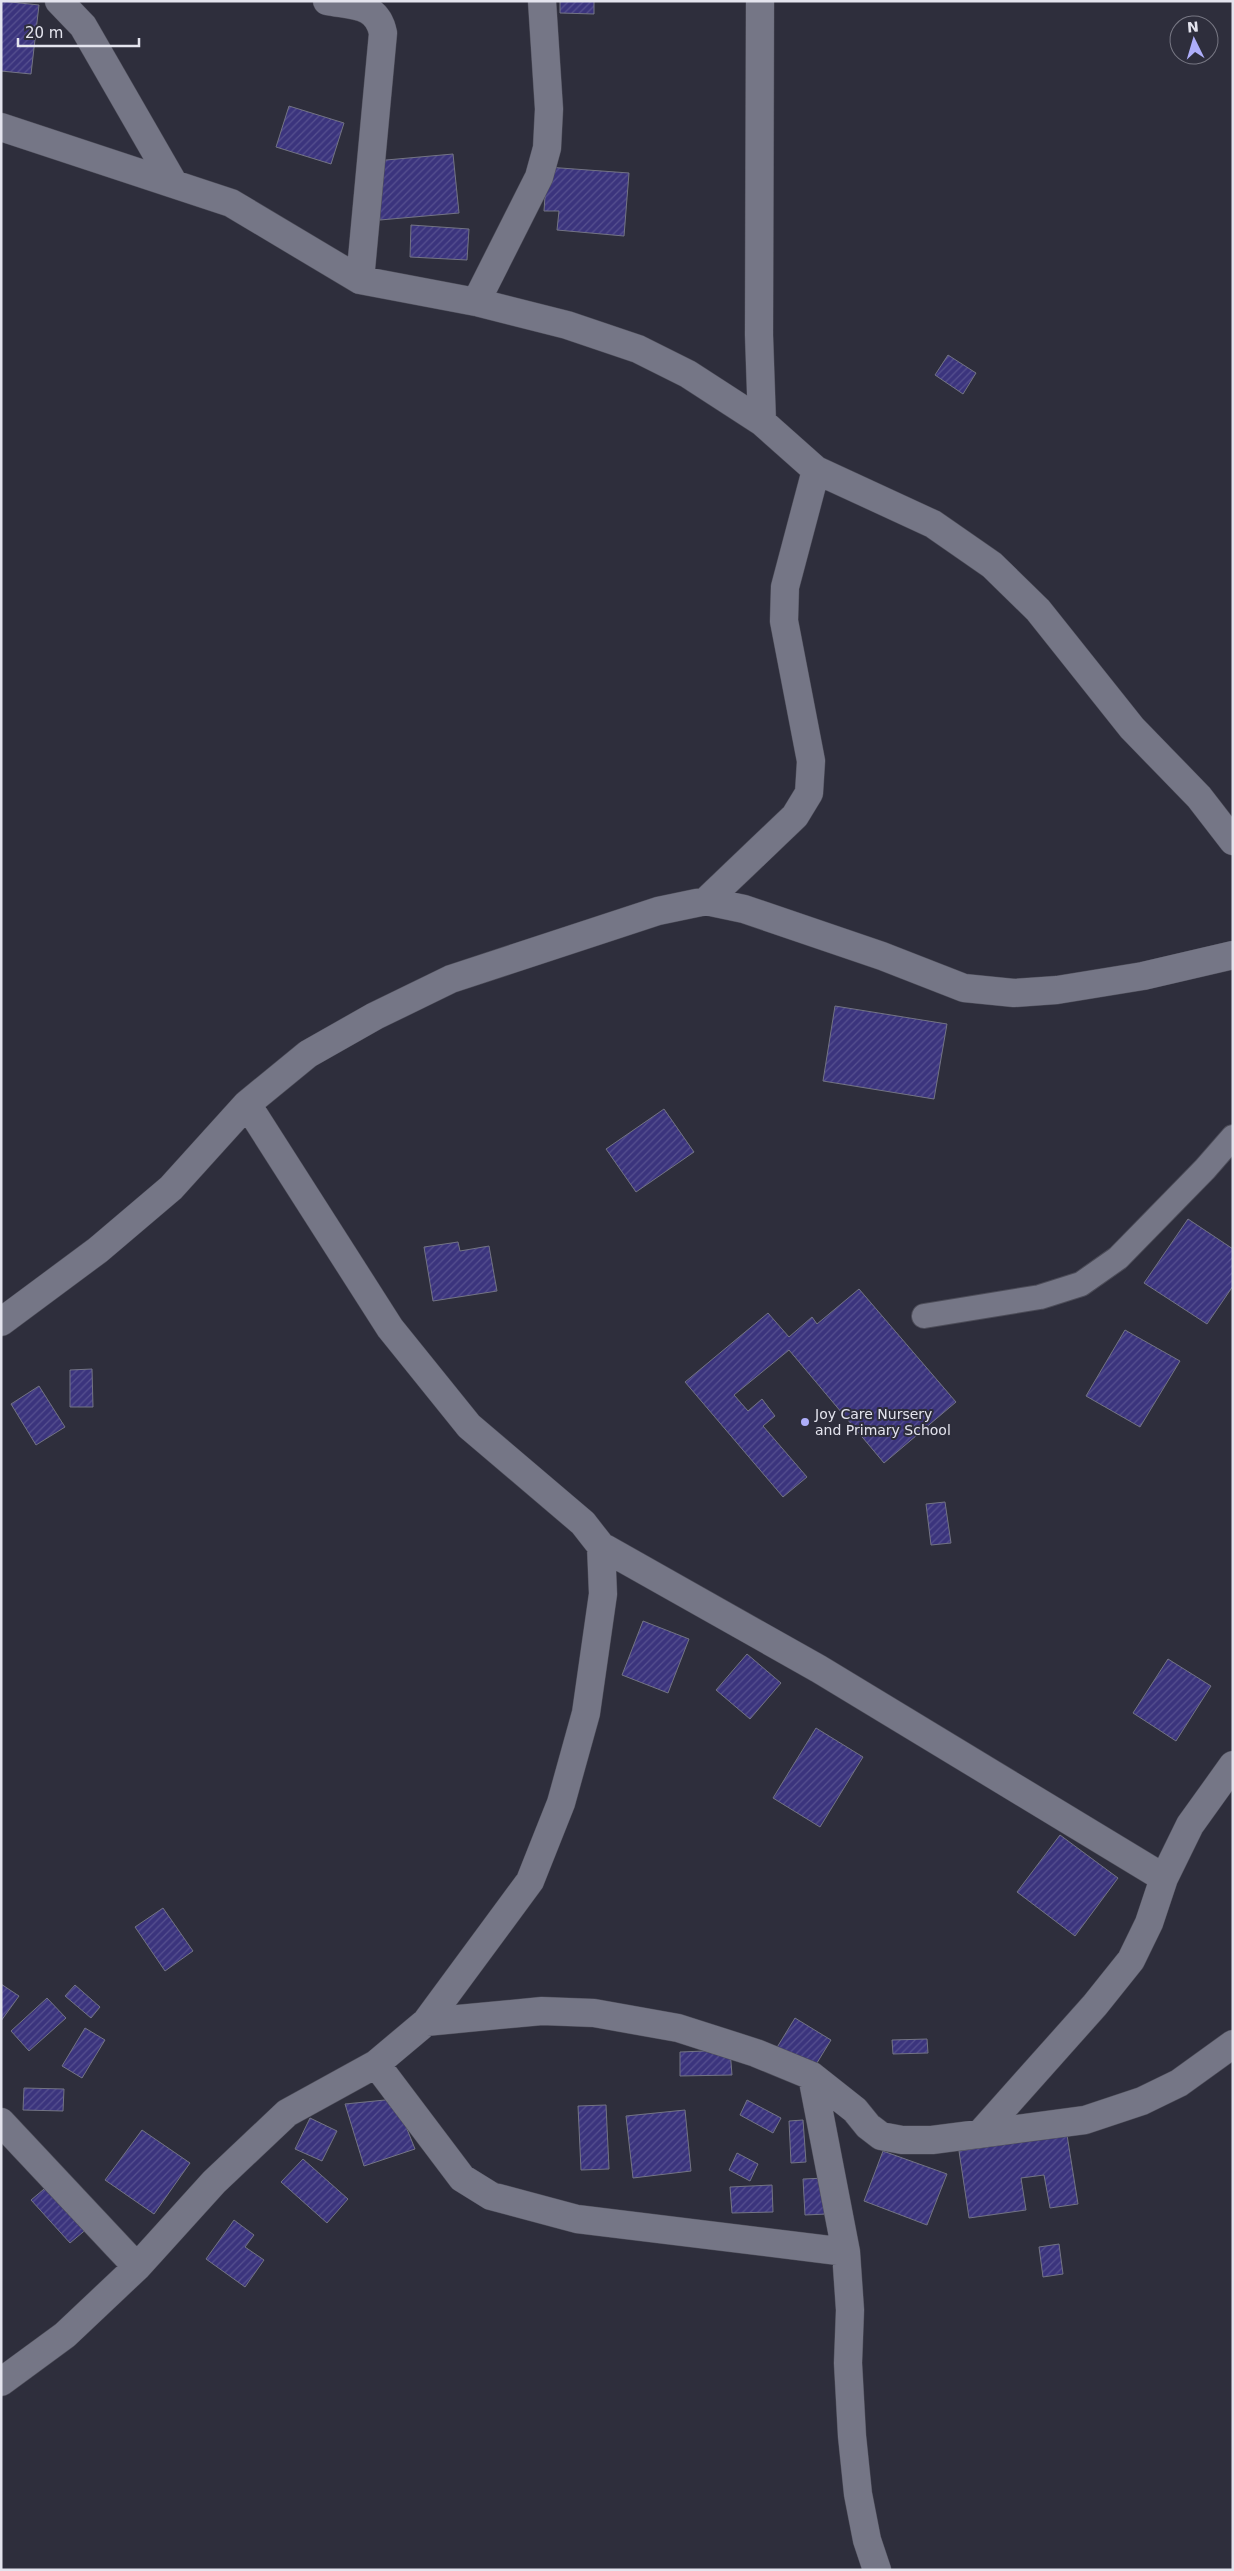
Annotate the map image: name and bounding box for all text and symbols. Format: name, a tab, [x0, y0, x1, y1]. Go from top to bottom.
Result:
scale bar	[18, 15, 139, 47]
north arrow	[1169, 15, 1219, 65]
text: N	[1186, 19, 1199, 36]
text: 20 m	[25, 24, 63, 42]
place label: Joy Care Nursery and Primary School	[814, 1406, 951, 1438]
marker: Joy Care Nursery and Primary School	[799, 1416, 811, 1428]

